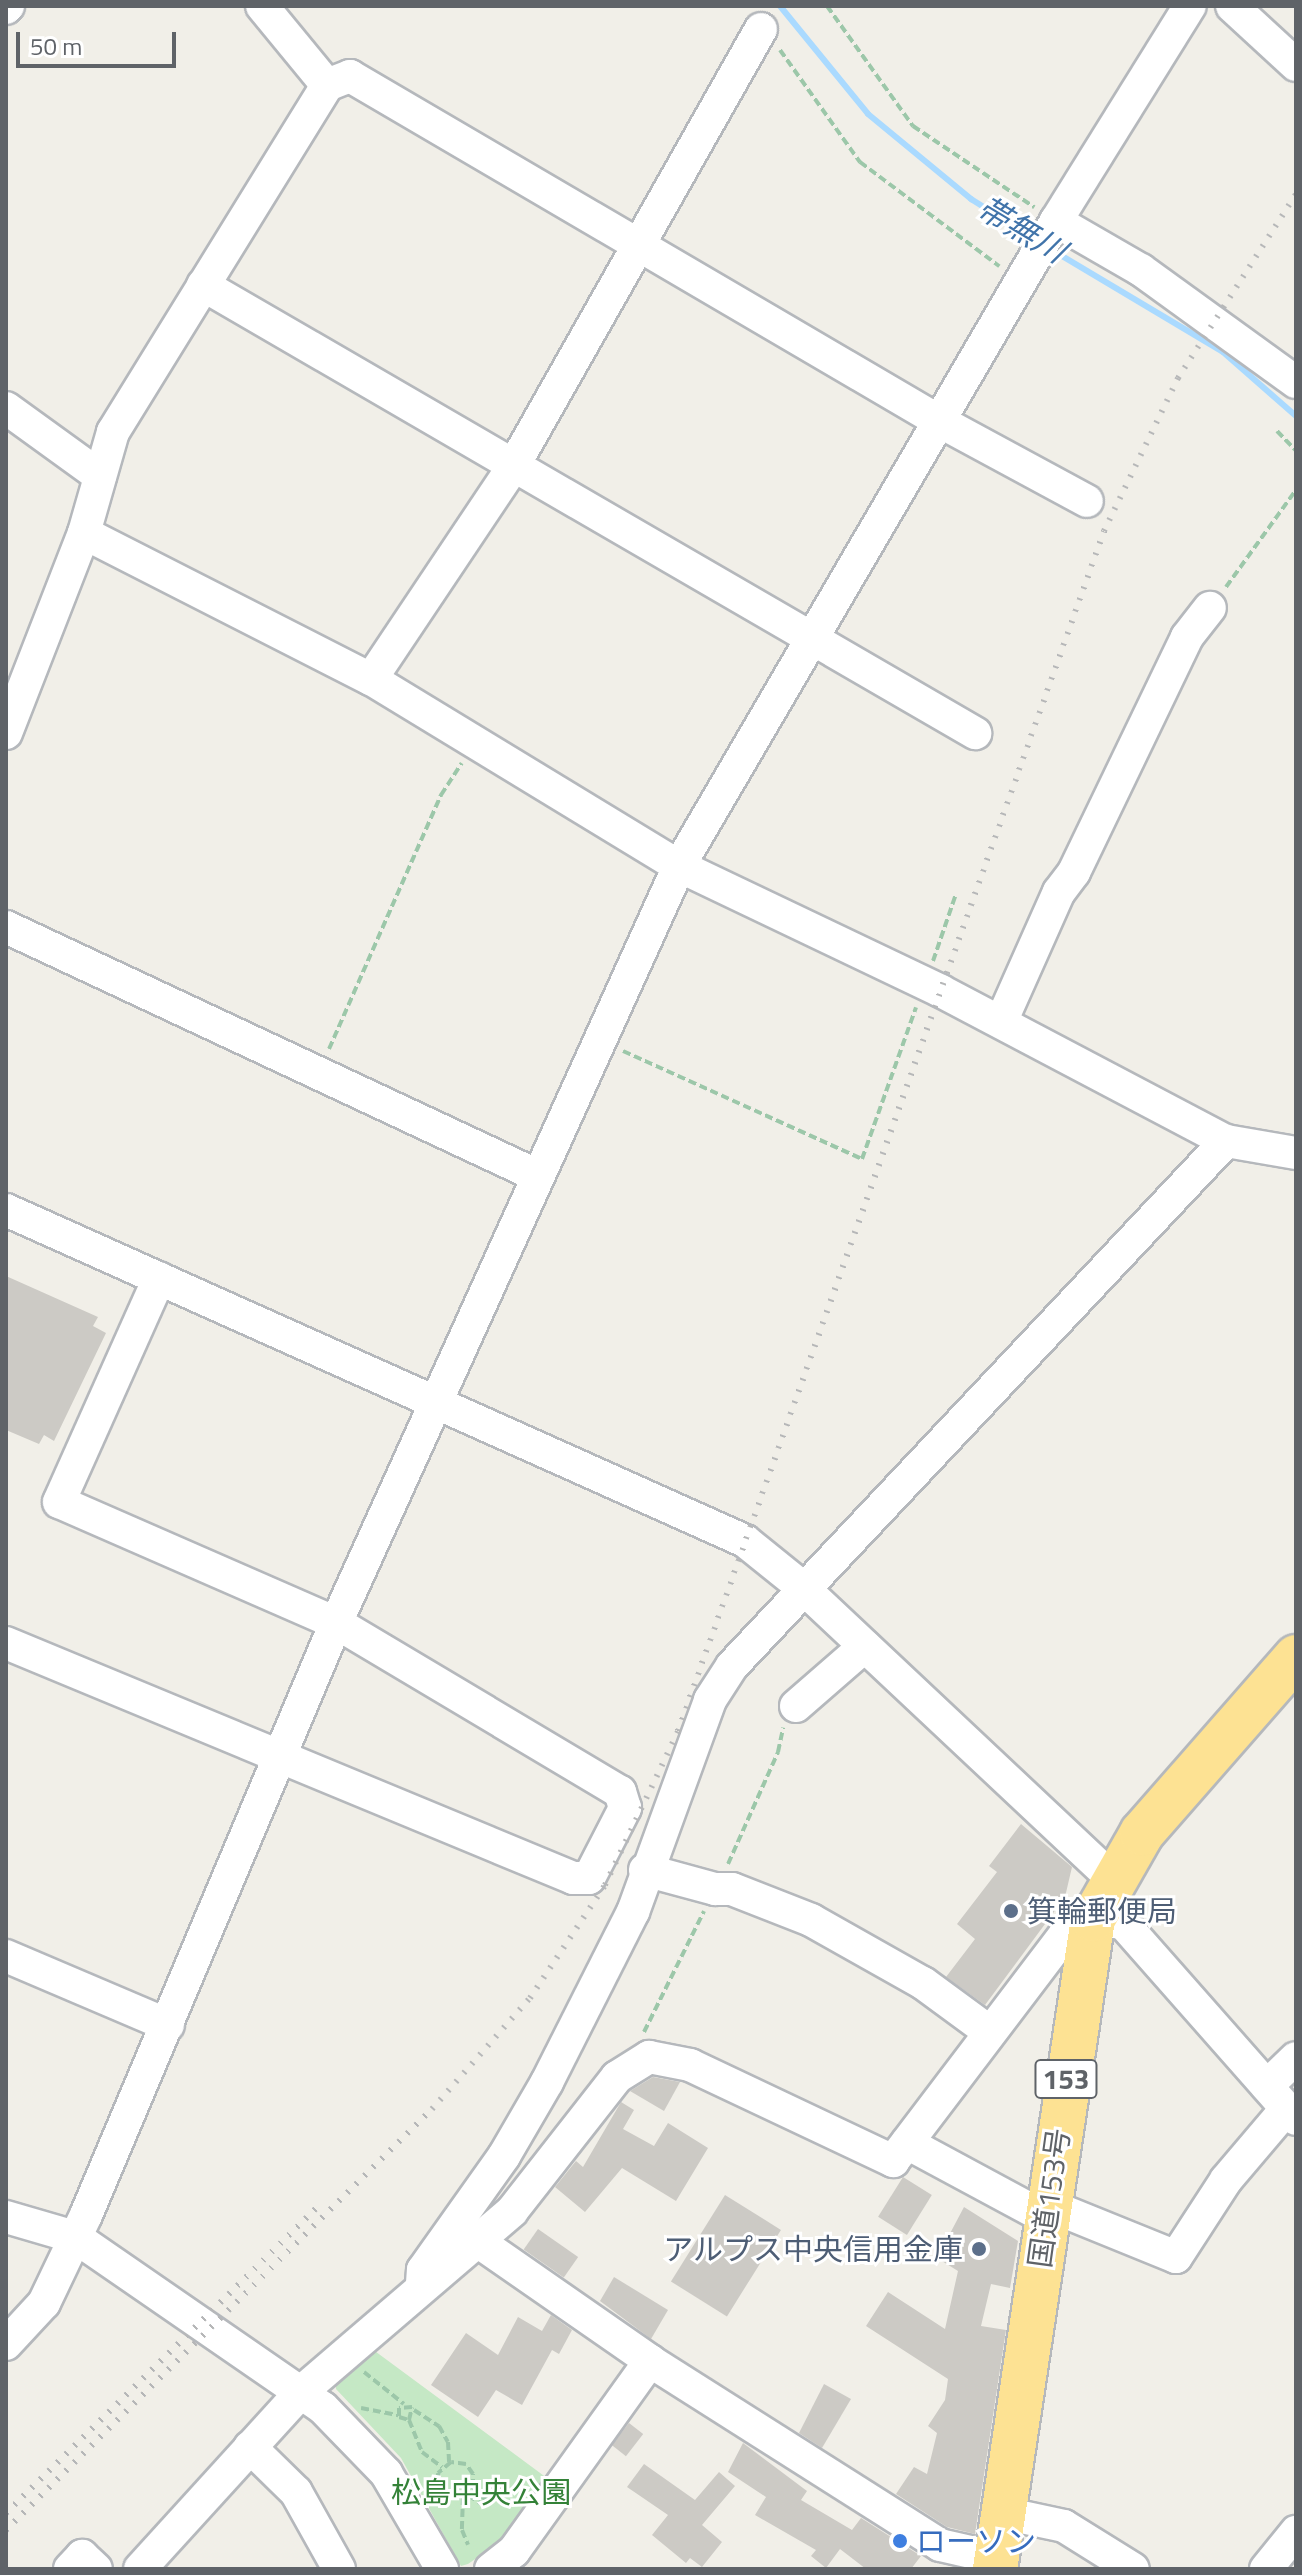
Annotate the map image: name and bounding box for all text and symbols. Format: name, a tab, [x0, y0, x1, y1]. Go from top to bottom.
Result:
scale bar	[20, 16, 180, 66]
text: 50 m	[30, 28, 82, 64]
water label: 帯無川	[971, 188, 1073, 270]
place label: 箕輪郵便局	[1027, 1893, 1177, 1929]
marker: 箕輪郵便局	[1002, 1902, 1020, 1920]
road number: 153	[1034, 2055, 1098, 2103]
street label: 国道153号	[1021, 2126, 1077, 2270]
place label: アルプス中央信用金庫	[663, 2231, 963, 2267]
marker: アルプス中央信用金庫	[970, 2240, 988, 2258]
park label: 松島中央公園	[391, 2474, 571, 2510]
place label: ローソン	[916, 2523, 1036, 2559]
marker: ローソン	[891, 2532, 909, 2550]

